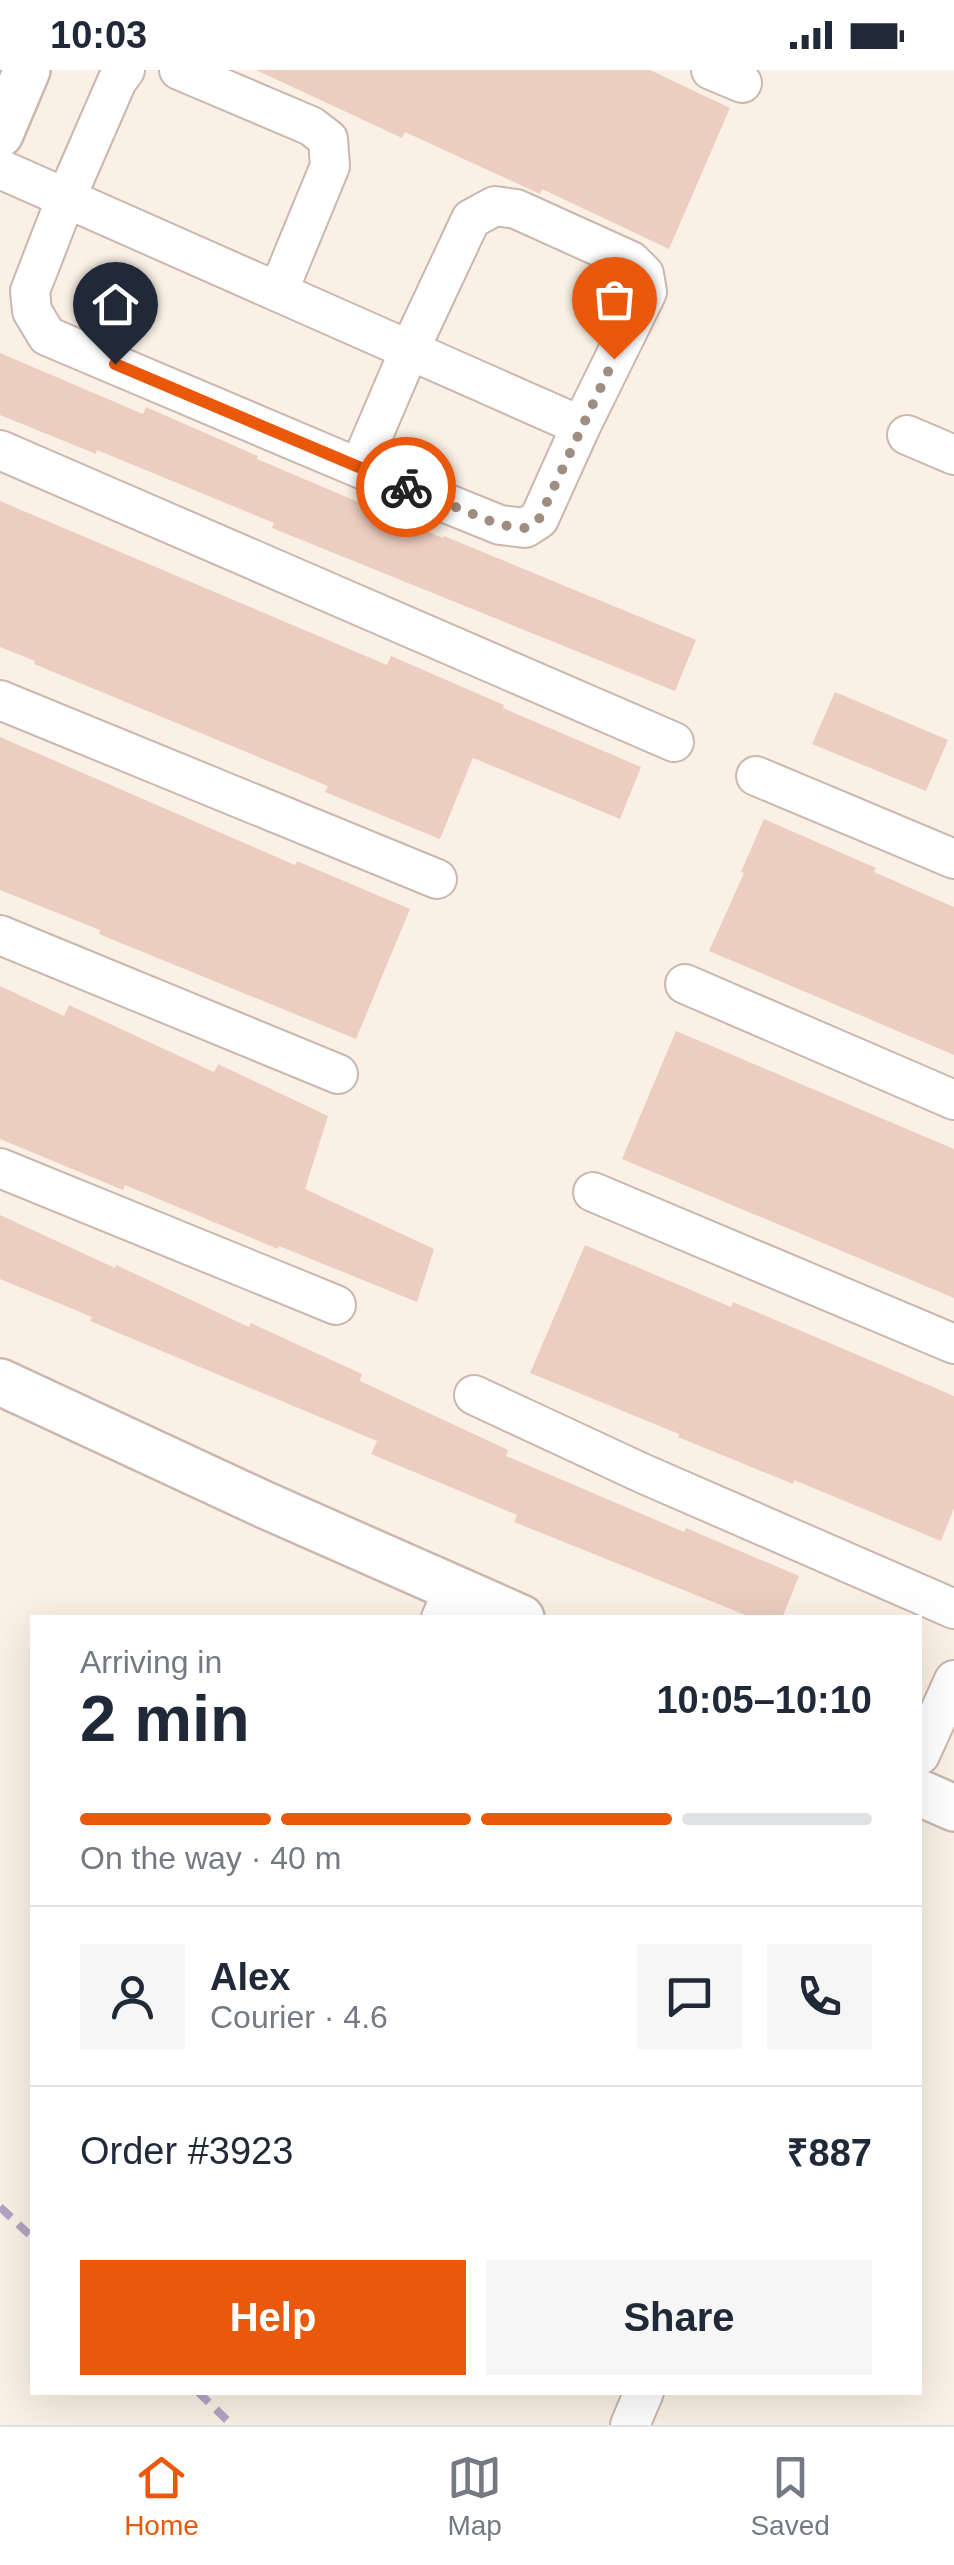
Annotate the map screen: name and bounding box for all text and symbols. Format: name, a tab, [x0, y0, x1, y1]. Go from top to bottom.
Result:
text: 10:03	[50, 14, 147, 56]
pin	[572, 257, 657, 360]
pin	[73, 262, 158, 365]
icon: bag	[587, 272, 642, 327]
icon: home	[88, 277, 143, 332]
courier	[356, 437, 456, 537]
icon: bike	[379, 460, 434, 515]
text: Arriving in	[80, 1644, 222, 1680]
text: 10:05–10:10	[656, 1679, 872, 1721]
text: 2 min	[80, 1682, 250, 1755]
text: On the way · 40 m	[80, 1840, 341, 1876]
button: person	[80, 1944, 185, 2049]
button: chat	[637, 1944, 742, 2049]
button: phone	[767, 1944, 872, 2049]
text: Alex	[210, 1956, 290, 1998]
text: Courier · 4.6	[210, 1999, 388, 2035]
text: Order #3923	[80, 2130, 293, 2172]
text: ₹887	[787, 2132, 872, 2174]
button: Help	[80, 2260, 466, 2375]
button: Share	[486, 2260, 872, 2375]
tab: Home	[124, 2450, 199, 2542]
tab: Map	[447, 2450, 502, 2542]
tab: Saved	[750, 2450, 830, 2542]

